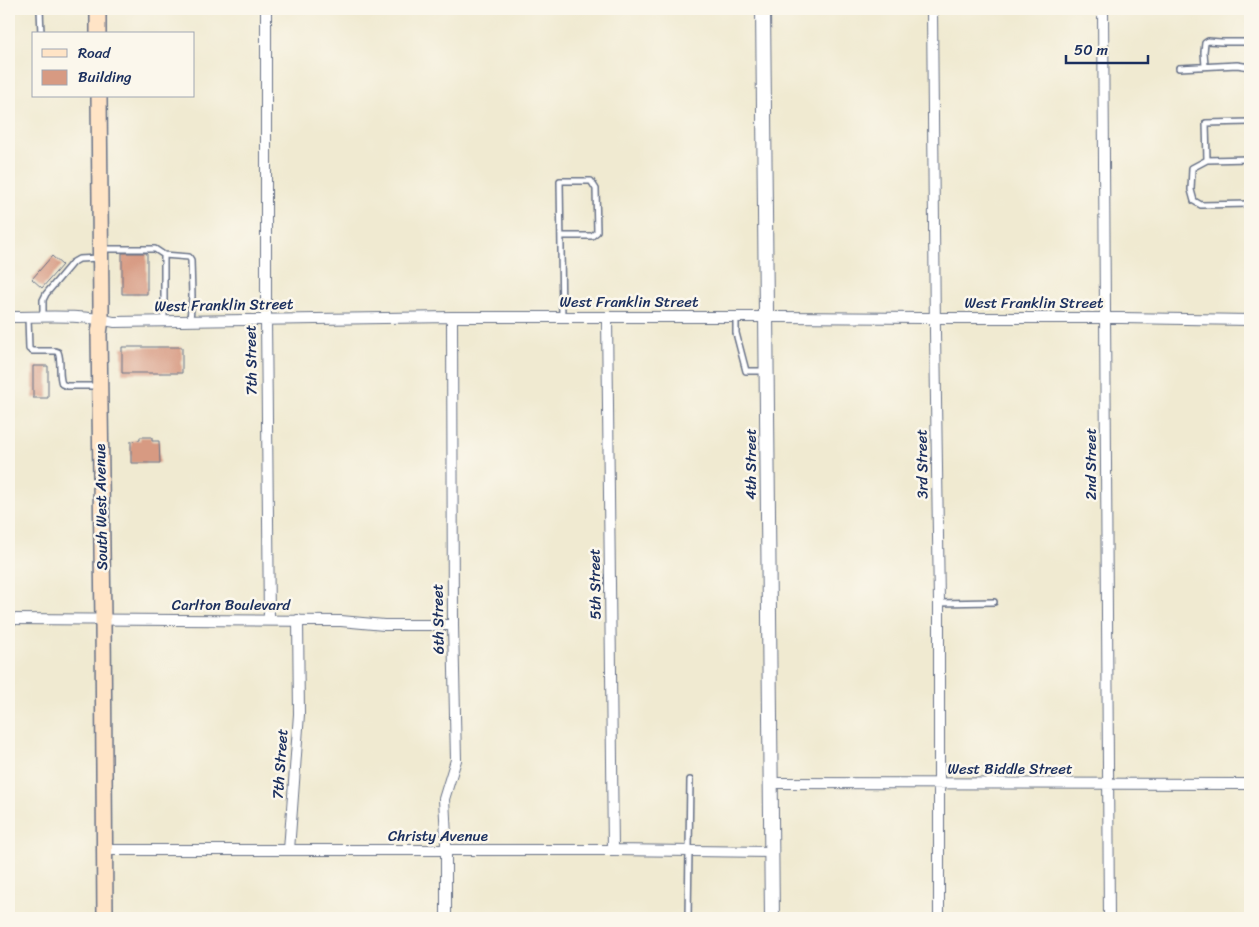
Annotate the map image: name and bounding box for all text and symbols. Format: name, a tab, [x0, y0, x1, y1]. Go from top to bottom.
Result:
legend	[32, 32, 195, 98]
scale bar	[1066, 32, 1149, 64]
text: 50 m	[1074, 37, 1109, 63]
text: Road	[78, 40, 111, 66]
text: Building	[78, 64, 132, 90]
street label: West Franklin Street	[559, 289, 699, 315]
street label: West Franklin Street	[964, 290, 1104, 316]
street label: West Franklin Street	[154, 291, 294, 319]
street label: 7th Street	[237, 324, 265, 395]
street label: 2nd Street	[1078, 427, 1104, 500]
street label: 4th Street	[738, 428, 764, 500]
street label: 3rd Street	[908, 428, 936, 499]
street label: South West Avenue	[87, 443, 115, 571]
street label: 5th Street	[581, 548, 609, 620]
street label: 6th Street	[424, 583, 452, 654]
street label: Carlton Boulevard	[172, 592, 291, 618]
street label: 7th Street	[265, 728, 295, 800]
street label: West Biddle Street	[947, 756, 1073, 782]
street label: Christy Avenue	[388, 823, 488, 849]

